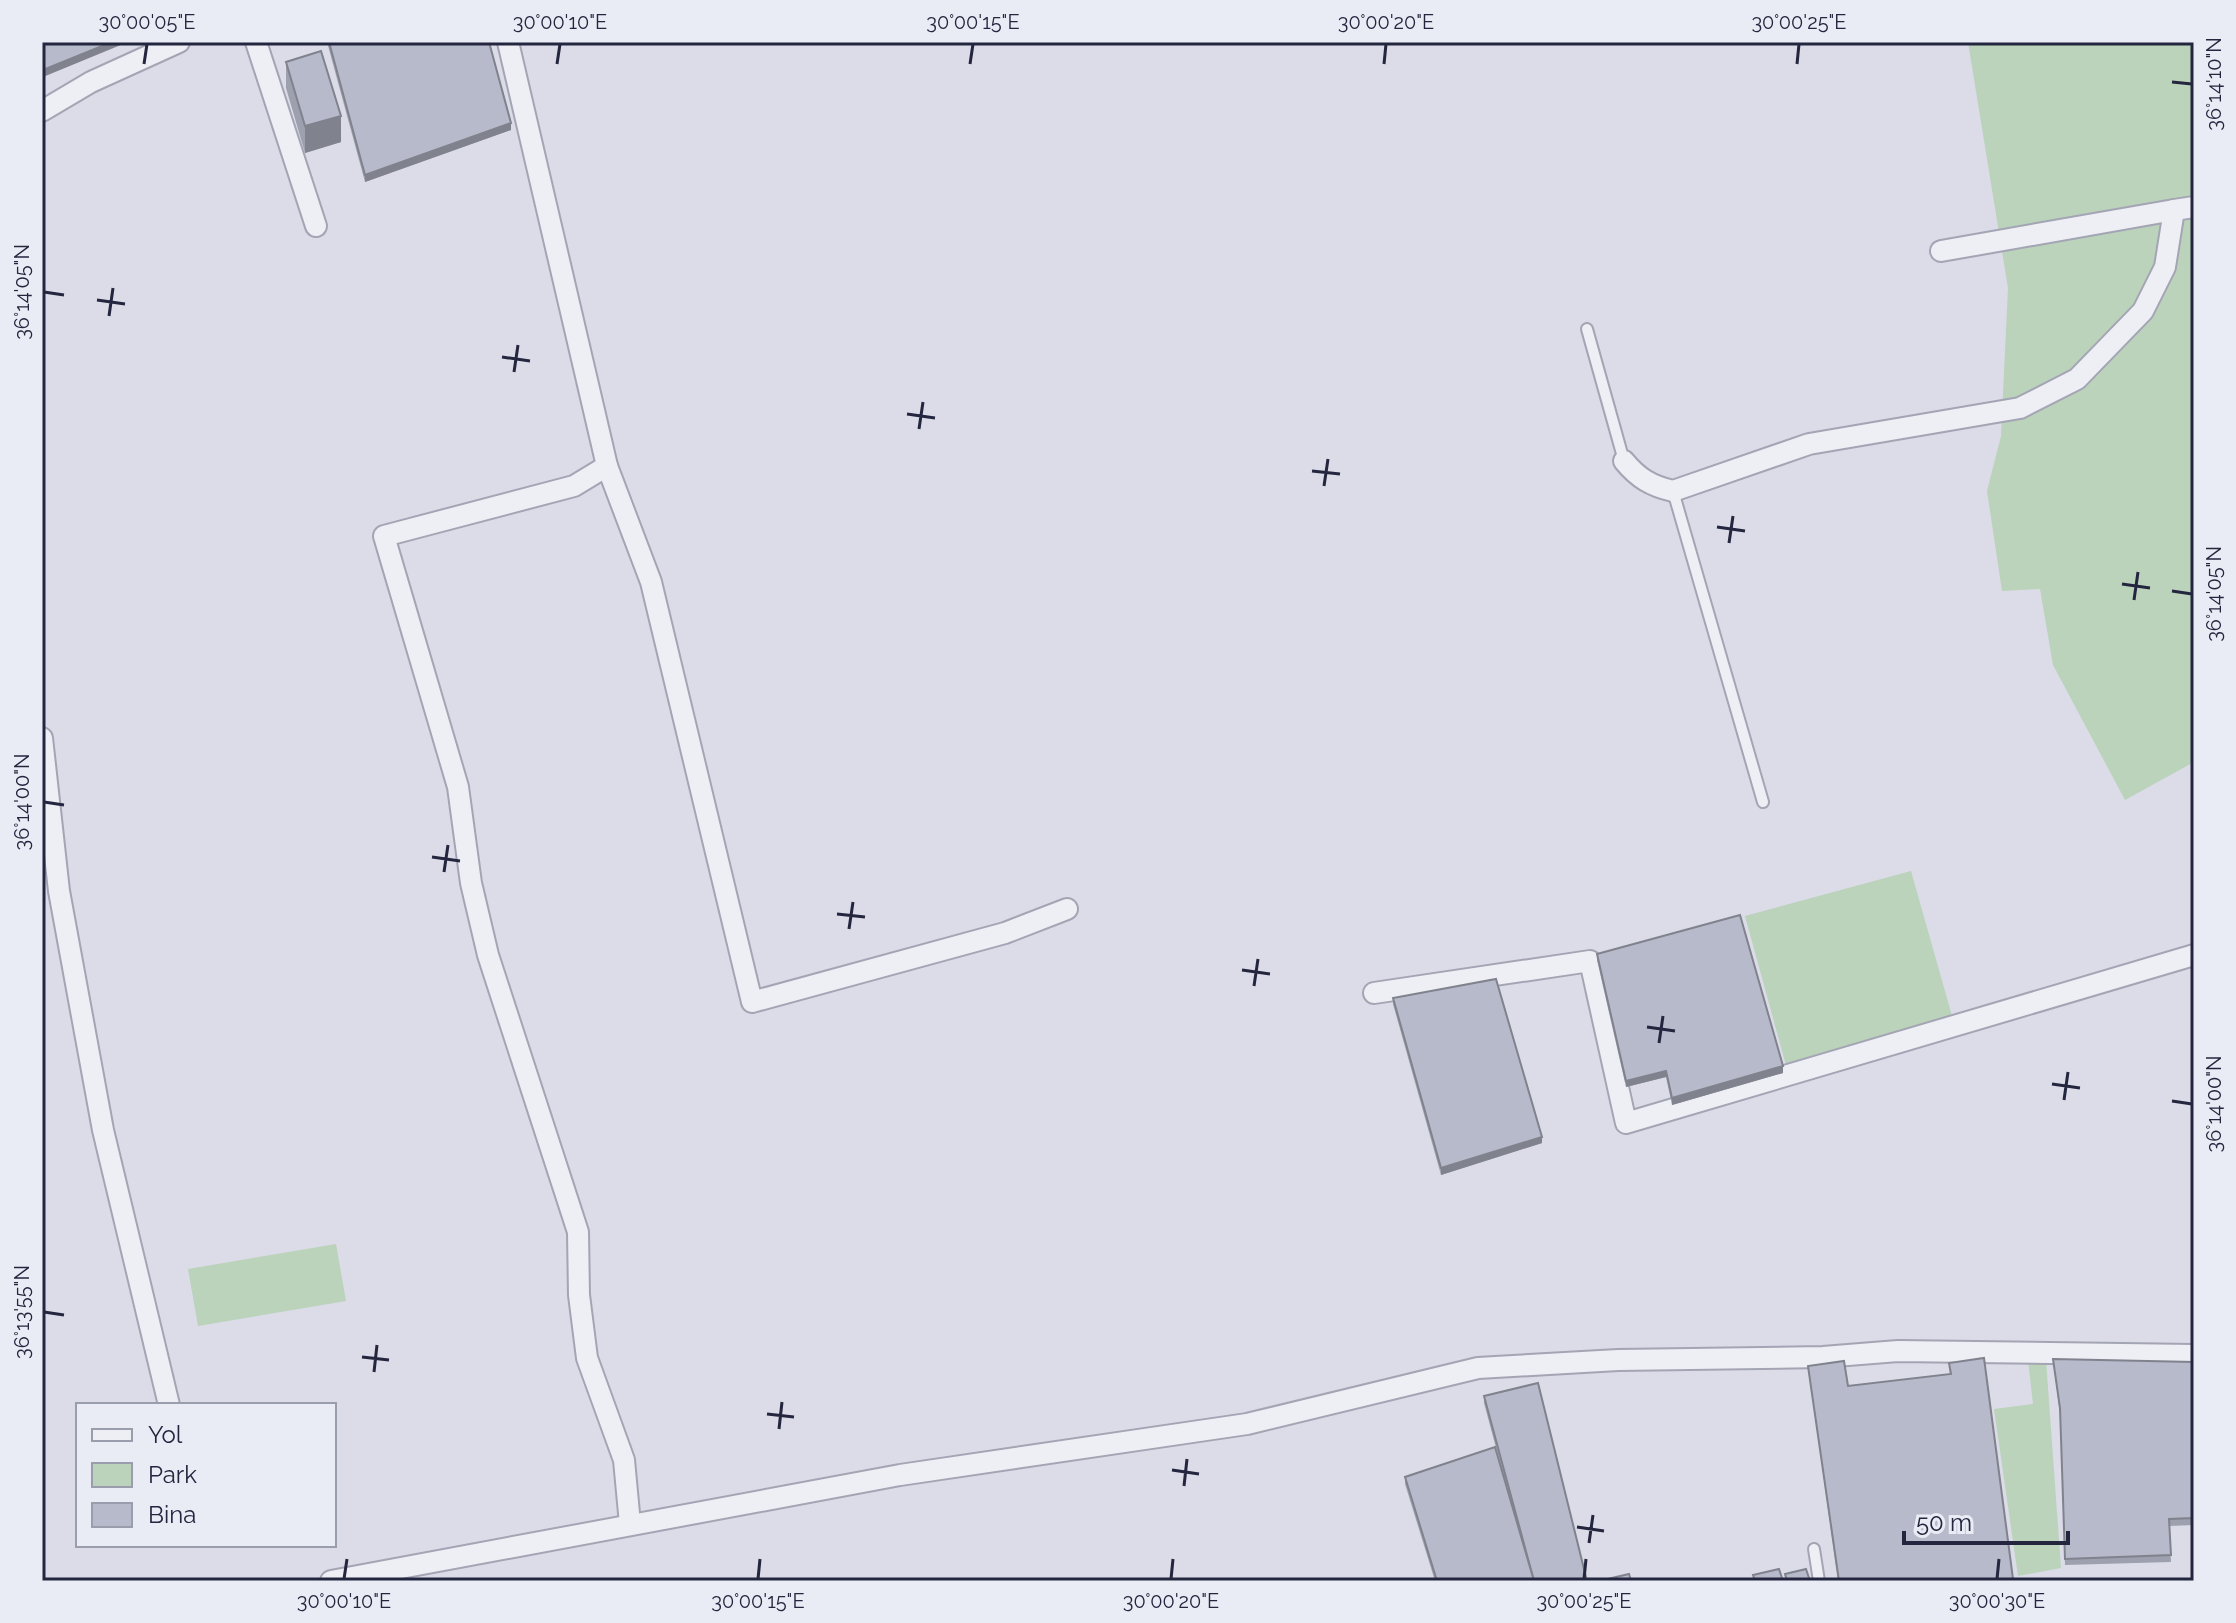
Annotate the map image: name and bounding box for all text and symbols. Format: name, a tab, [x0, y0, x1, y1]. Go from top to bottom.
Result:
text: 30°00'05"E	[99, 10, 195, 34]
text: 30°00'10"E	[513, 10, 607, 34]
text: 30°00'15"E	[926, 10, 1020, 34]
text: 30°00'20"E	[1338, 10, 1434, 34]
text: 30°00'25"E	[1751, 10, 1847, 34]
text: 36°14'10"N	[2202, 37, 2226, 131]
text: 36°14'05"N	[10, 244, 34, 340]
text: 36°14'05"N	[2202, 546, 2226, 642]
text: 36°14'00"N	[10, 754, 34, 850]
text: 36°14'00"N	[2202, 1056, 2226, 1152]
text: 36°13'55"N	[10, 1265, 34, 1359]
legend	[76, 1403, 336, 1547]
text: Yol	[148, 1420, 183, 1449]
text: Park	[148, 1460, 197, 1489]
scale bar	[1904, 1495, 2068, 1545]
text: Bina	[148, 1500, 196, 1529]
text: 50 m	[1916, 1508, 1972, 1537]
text: 30°00'10"E	[297, 1589, 391, 1613]
text: 30°00'15"E	[711, 1589, 805, 1613]
text: 30°00'20"E	[1123, 1589, 1219, 1613]
text: 30°00'25"E	[1536, 1589, 1632, 1613]
text: 30°00'30"E	[1949, 1589, 2045, 1613]

